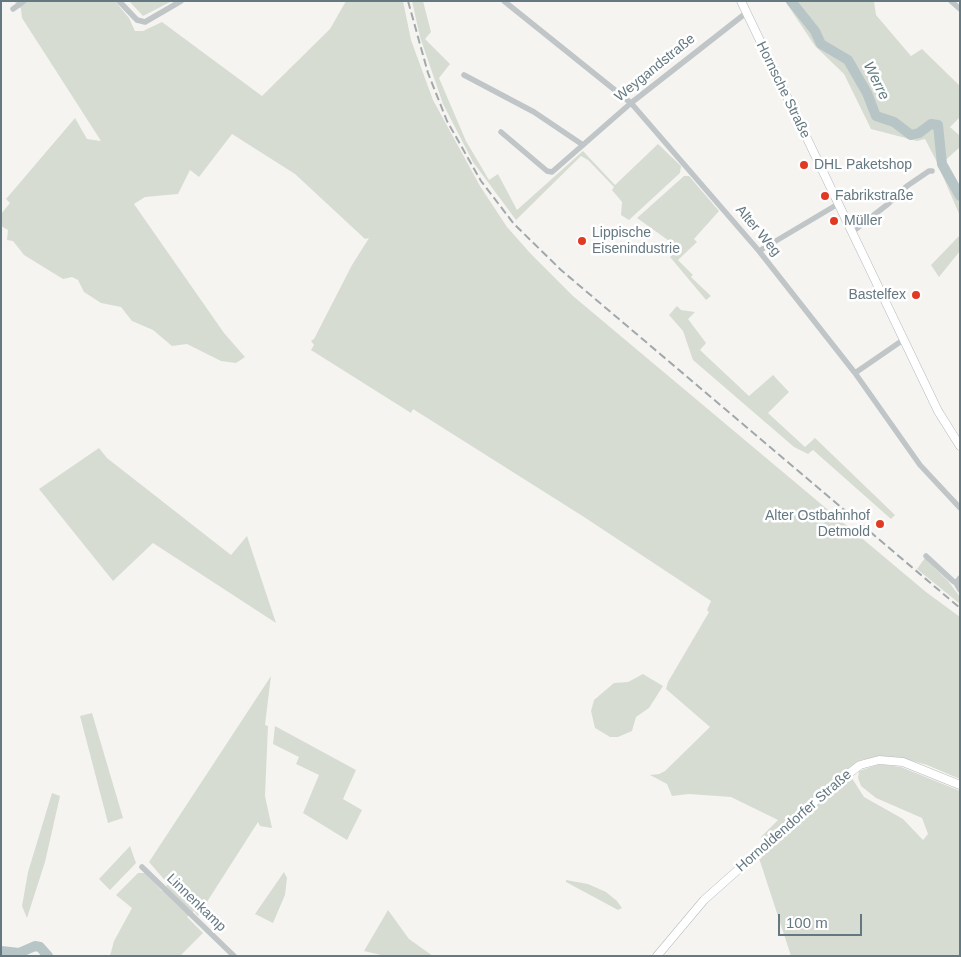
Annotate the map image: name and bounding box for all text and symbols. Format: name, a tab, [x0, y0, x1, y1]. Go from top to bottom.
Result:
street label: Weygandstraße	[611, 30, 699, 106]
street label: Hornsche Straße	[752, 39, 814, 141]
water label: Werre	[859, 59, 893, 103]
place label: DHL Paketshop	[814, 157, 912, 173]
marker: DHL Paketshop	[798, 159, 810, 171]
place label: Fabrikstraße	[835, 188, 914, 204]
marker: Fabrikstraße	[819, 190, 831, 202]
street label: Alter Weg	[732, 202, 784, 260]
place label: Müller	[844, 213, 882, 229]
marker: Müller	[828, 215, 840, 227]
place label: Lippische Eisenindustrie	[592, 225, 680, 258]
marker: Lippische Eisenindustrie	[576, 235, 588, 247]
place label: Bastelfex	[848, 287, 906, 303]
marker: Bastelfex	[910, 289, 922, 301]
place label: Alter Ostbahnhof Detmold	[765, 508, 870, 540]
marker: Alter Ostbahnhof Detmold	[874, 518, 886, 530]
street label: Hornoldendorfer Straße	[733, 766, 855, 876]
street label: Linnenkamp	[163, 870, 229, 936]
scale bar	[781, 904, 865, 936]
text: 100 m	[786, 914, 828, 931]

